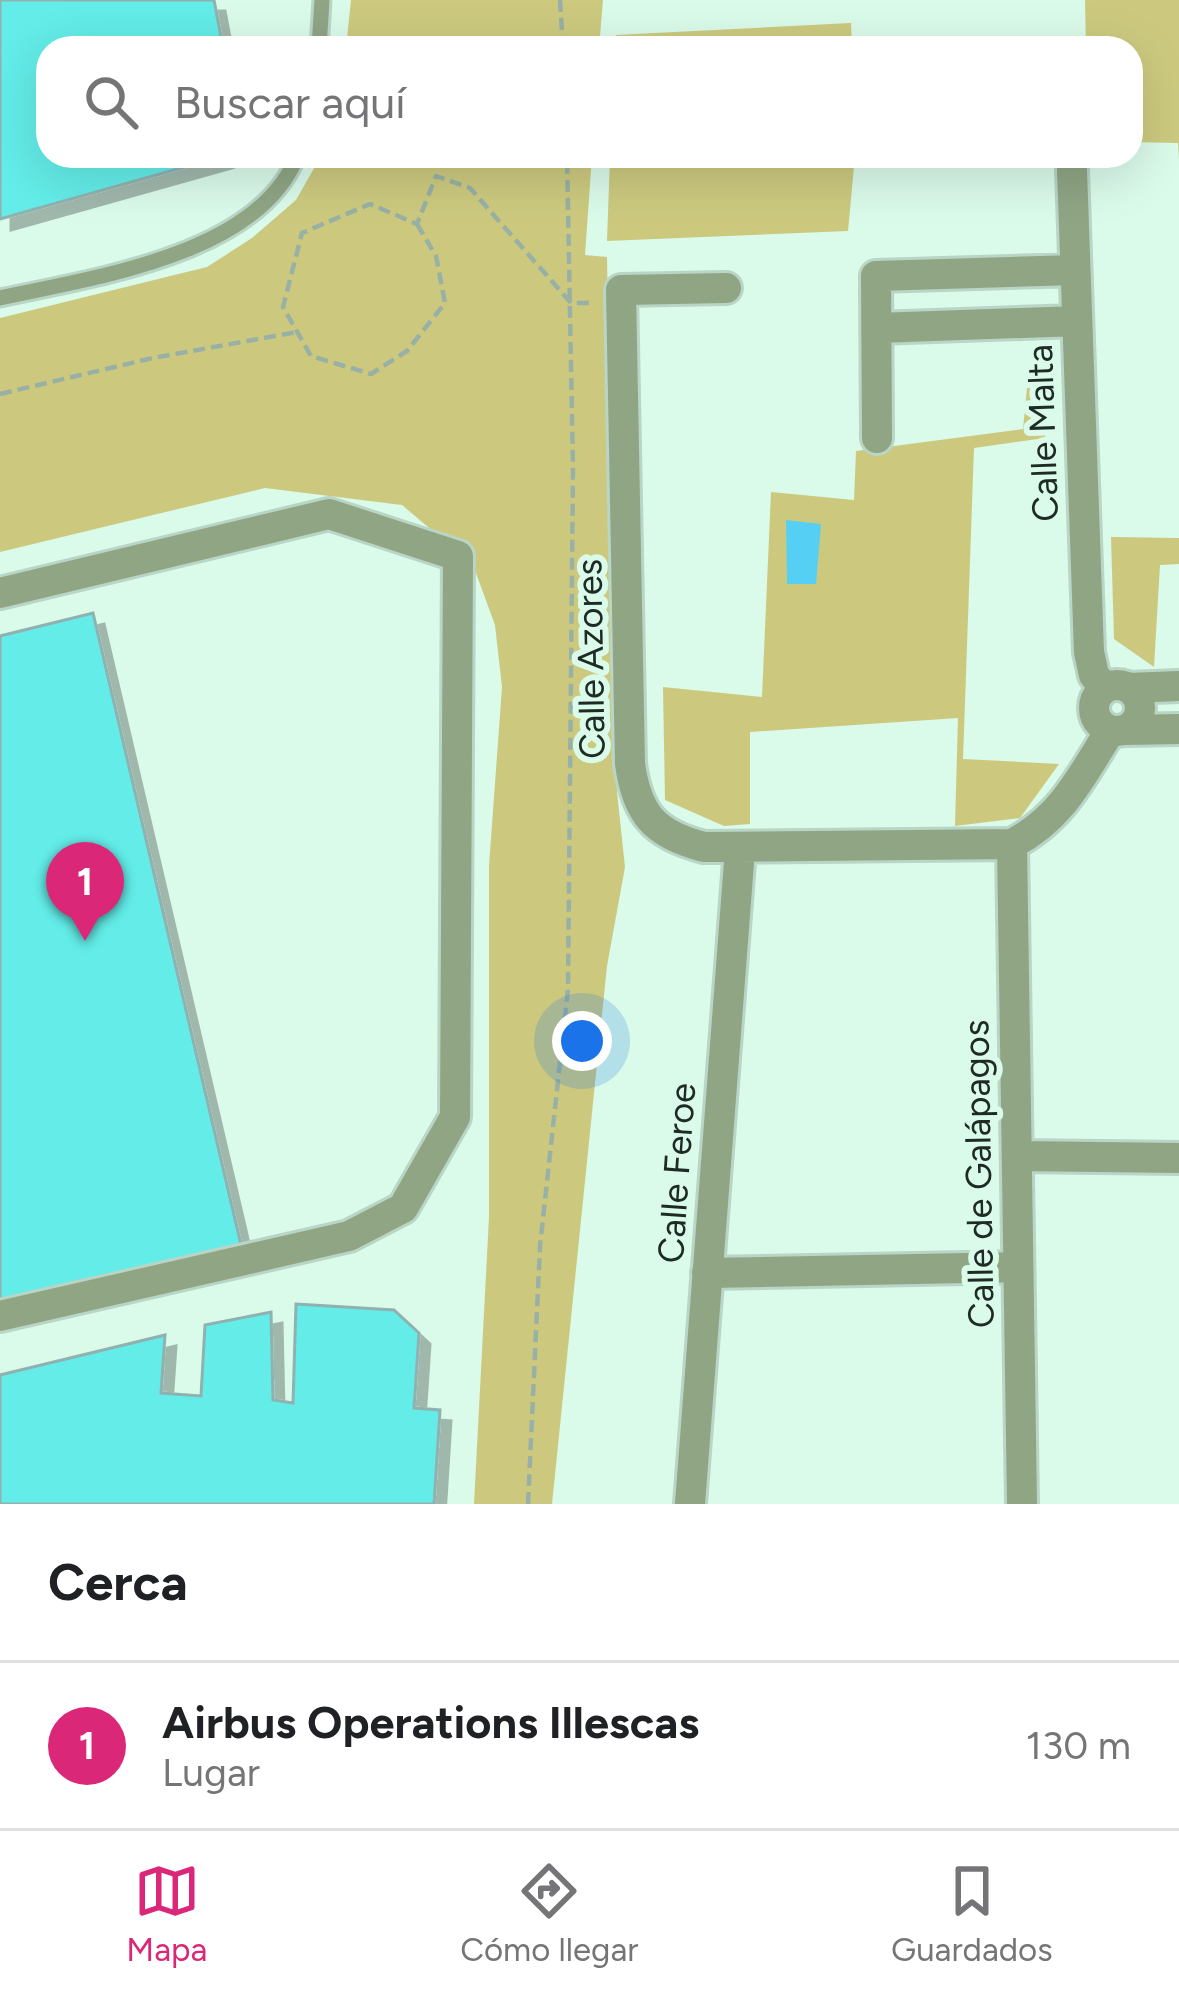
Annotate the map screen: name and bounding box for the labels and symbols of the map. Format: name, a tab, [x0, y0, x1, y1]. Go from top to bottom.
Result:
street label: Calle Malta	[1018, 344, 1067, 522]
street label: Calle Azores	[567, 559, 614, 759]
pin: 1	[46, 842, 124, 941]
your location	[552, 1011, 612, 1071]
street label: Calle de Galápagos	[954, 1019, 1003, 1329]
street label: Calle Feroe	[649, 1082, 704, 1265]

